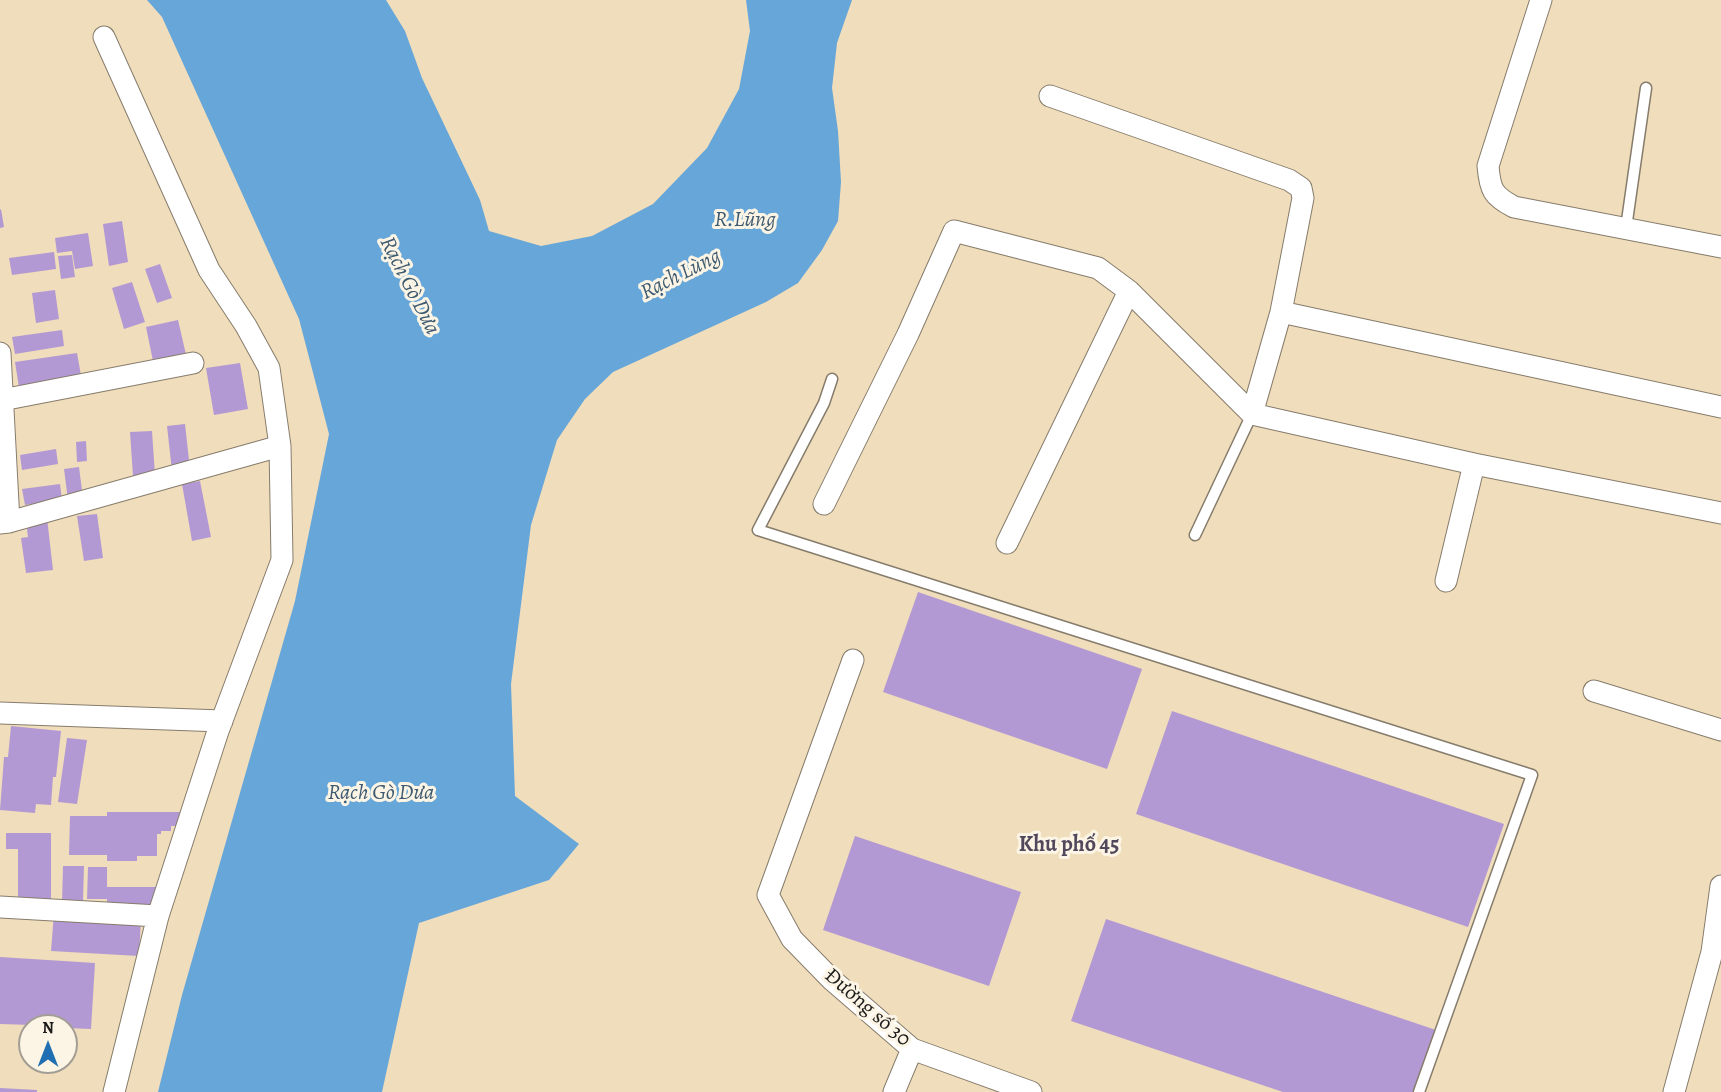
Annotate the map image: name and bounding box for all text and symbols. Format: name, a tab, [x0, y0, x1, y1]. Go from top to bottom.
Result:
water label: R.Lũng	[714, 208, 776, 234]
water label: Rạch Gò Dưa	[373, 233, 445, 339]
water label: Rạch Lùng	[636, 244, 726, 306]
water label: Rạch Gò Dưa	[328, 781, 434, 807]
district label: Khu phố 45	[1019, 833, 1119, 859]
street label: Đường số 30	[819, 964, 915, 1052]
north arrow	[18, 1014, 78, 1074]
text: N	[42, 1017, 54, 1039]

